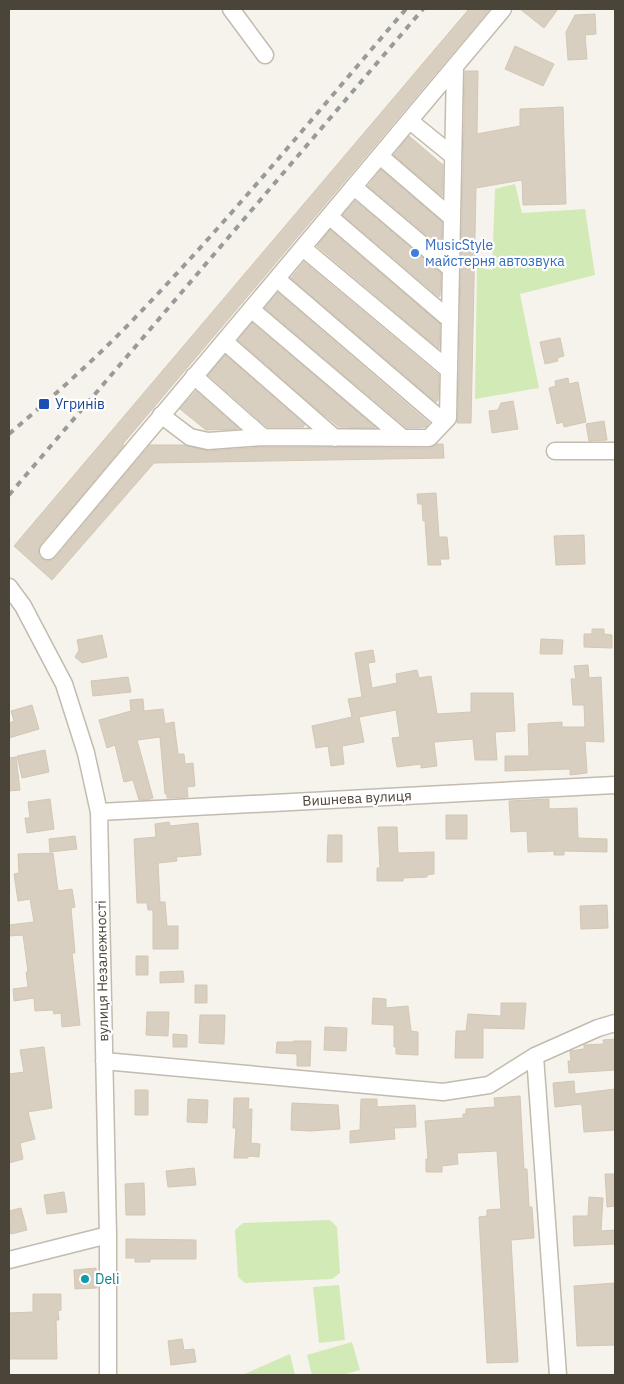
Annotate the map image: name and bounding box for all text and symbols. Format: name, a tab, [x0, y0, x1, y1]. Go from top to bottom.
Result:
place label: MusicStyle майстерня автозвука	[425, 236, 565, 270]
marker: MusicStyle майстерня автозвука	[409, 247, 421, 259]
place label: Угринів	[55, 395, 105, 413]
marker: Угринів	[37, 397, 51, 411]
street label: Вишнева вулиця	[302, 786, 412, 810]
street label: вулиця Незалежності	[92, 900, 112, 1042]
place label: Deli	[95, 1270, 119, 1288]
marker: Deli	[79, 1273, 91, 1285]

